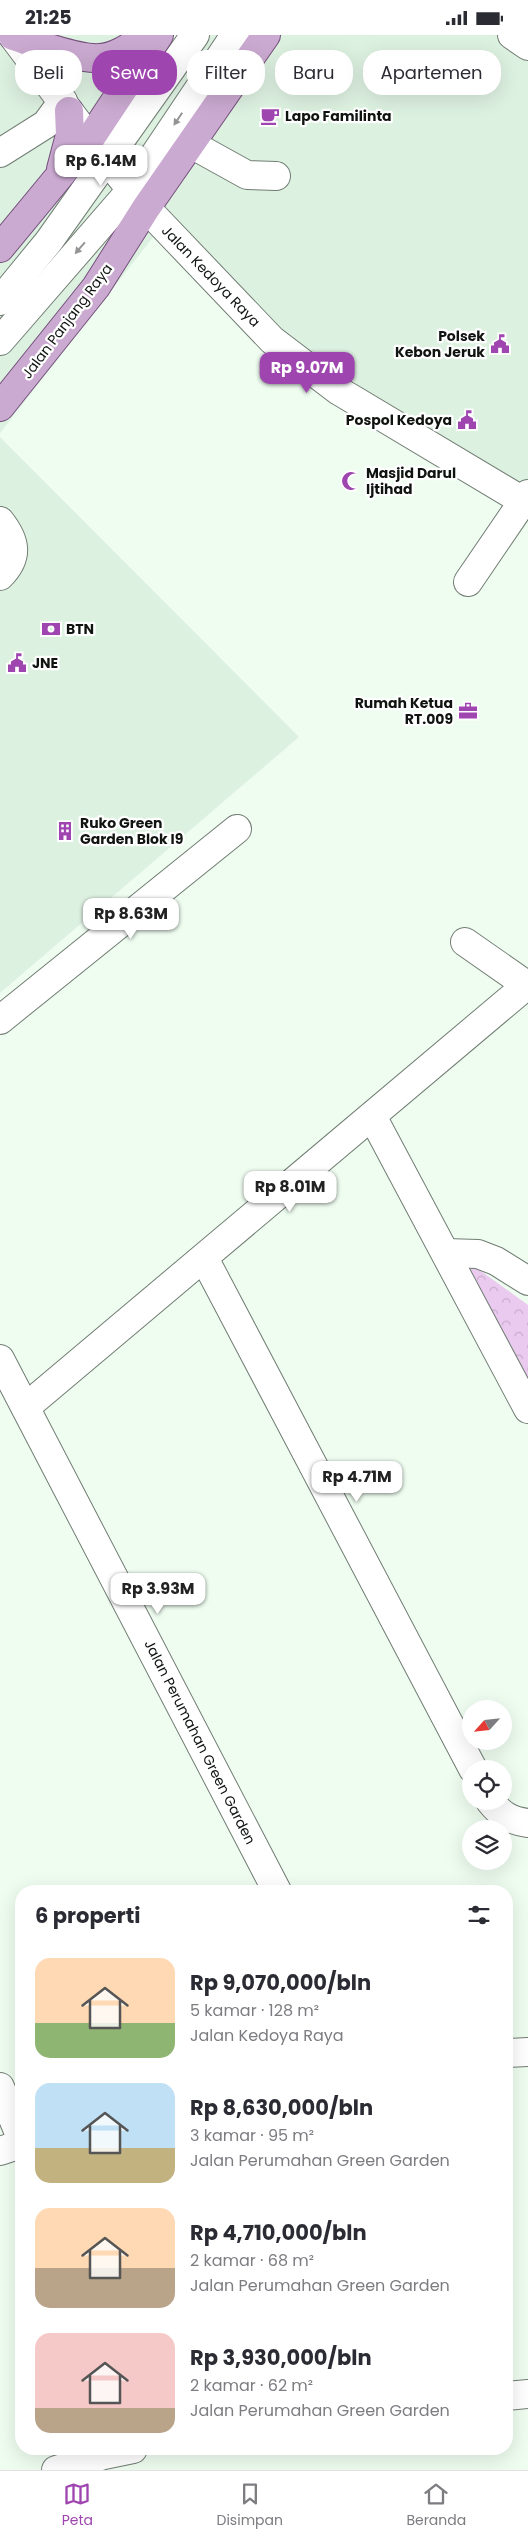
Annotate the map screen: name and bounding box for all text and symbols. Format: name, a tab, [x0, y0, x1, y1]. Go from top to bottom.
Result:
text: 21:25	[25, 4, 72, 31]
chip: Beli	[15, 50, 82, 95]
chip: Sewa	[92, 50, 177, 95]
chip: Filter	[187, 50, 265, 95]
chip: Baru	[275, 50, 353, 95]
chip: Apartemen	[363, 50, 501, 95]
cafe icon: Lapo Familinta	[259, 105, 281, 127]
place label: Lapo Familinta	[285, 106, 392, 126]
one-way arrow	[174, 112, 183, 126]
pin: Rp 6.14M	[49, 145, 153, 187]
text: Rp 6.14M	[66, 149, 136, 172]
street label: Jalan Kedoya Raya	[157, 221, 265, 331]
one-way arrow	[75, 242, 86, 254]
street label: Jalan Panjang Raya	[17, 259, 117, 383]
place label: Polsek Kebon Jeruk	[395, 326, 485, 362]
public building icon: Polsek Kebon Jeruk	[489, 333, 511, 355]
pin: Rp 9.07M	[255, 351, 359, 394]
text: Rp 9.07M	[271, 356, 343, 379]
public building icon: Pospol Kedoya	[456, 409, 478, 431]
place label: Pospol Kedoya	[346, 410, 452, 430]
place label: Masjid Darul Ijtihad	[366, 463, 456, 499]
mosque icon: Masjid Darul Ijtihad	[340, 470, 362, 492]
bank icon: BTN	[40, 618, 62, 640]
place label: BTN	[66, 619, 94, 639]
public building icon: JNE	[6, 652, 28, 674]
place label: JNE	[32, 653, 58, 673]
place label: Rumah Ketua RT.009	[355, 693, 453, 729]
office icon: Rumah Ketua RT.009	[457, 700, 479, 722]
place label: Ruko Green Garden Blok I9	[80, 813, 183, 849]
building icon: Ruko Green Garden Blok I9	[54, 820, 76, 842]
pin: Rp 8.63M	[79, 897, 183, 940]
text: Rp 8.63M	[94, 902, 168, 925]
pin: Rp 8.01M	[238, 1171, 342, 1213]
text: Rp 8.01M	[255, 1175, 325, 1198]
pin: Rp 4.71M	[305, 1461, 409, 1503]
text: Rp 4.71M	[322, 1465, 392, 1488]
pin: Rp 3.93M	[106, 1573, 210, 1615]
text: Rp 3.93M	[121, 1577, 195, 1600]
street label: Jalan Perumahan Green Garden	[139, 1636, 261, 1848]
north arrow	[462, 1700, 512, 1750]
map controls	[462, 1700, 512, 1870]
button: locate	[462, 1760, 512, 1810]
button: layers	[462, 1820, 512, 1870]
text: 6 properti	[35, 1901, 140, 1930]
icon: filters	[465, 1901, 493, 1929]
text: Rp 9,070,000/bln	[190, 1968, 371, 1997]
icon: home	[75, 1978, 135, 2038]
text: 5 kamar · 128 m²	[190, 1999, 319, 2022]
text: Jalan Kedoya Raya	[190, 2024, 344, 2047]
text: Rp 8,630,000/bln	[190, 2093, 373, 2122]
icon: home	[75, 2103, 135, 2163]
text: 3 kamar · 95 m²	[190, 2124, 314, 2147]
text: Jalan Perumahan Green Garden	[190, 2149, 450, 2172]
text: Rp 4,710,000/bln	[190, 2218, 367, 2247]
icon: home	[75, 2228, 135, 2288]
text: 2 kamar · 68 m²	[190, 2249, 314, 2272]
text: Jalan Perumahan Green Garden	[190, 2274, 450, 2297]
text: Rp 3,930,000/bln	[190, 2343, 372, 2372]
icon: home	[75, 2353, 135, 2413]
text: 2 kamar · 62 m²	[190, 2374, 313, 2397]
text: Jalan Perumahan Green Garden	[190, 2399, 450, 2422]
tab: Peta	[62, 2480, 93, 2531]
tab: Disimpan	[217, 2480, 283, 2531]
tab: Beranda	[406, 2480, 466, 2531]

